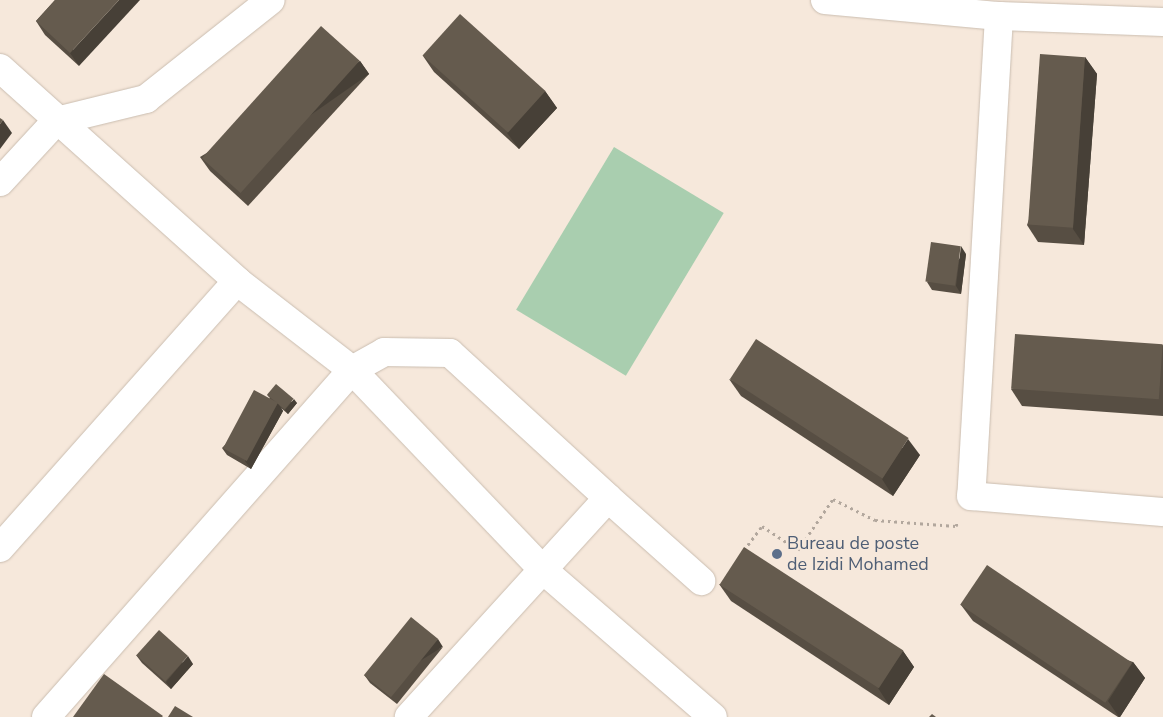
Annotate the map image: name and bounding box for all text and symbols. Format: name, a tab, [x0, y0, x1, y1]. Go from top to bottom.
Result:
place label: Bureau de poste de Izidi Mohamed	[787, 533, 929, 576]
marker: Bureau de poste de Izidi Mohamed	[771, 548, 783, 560]

